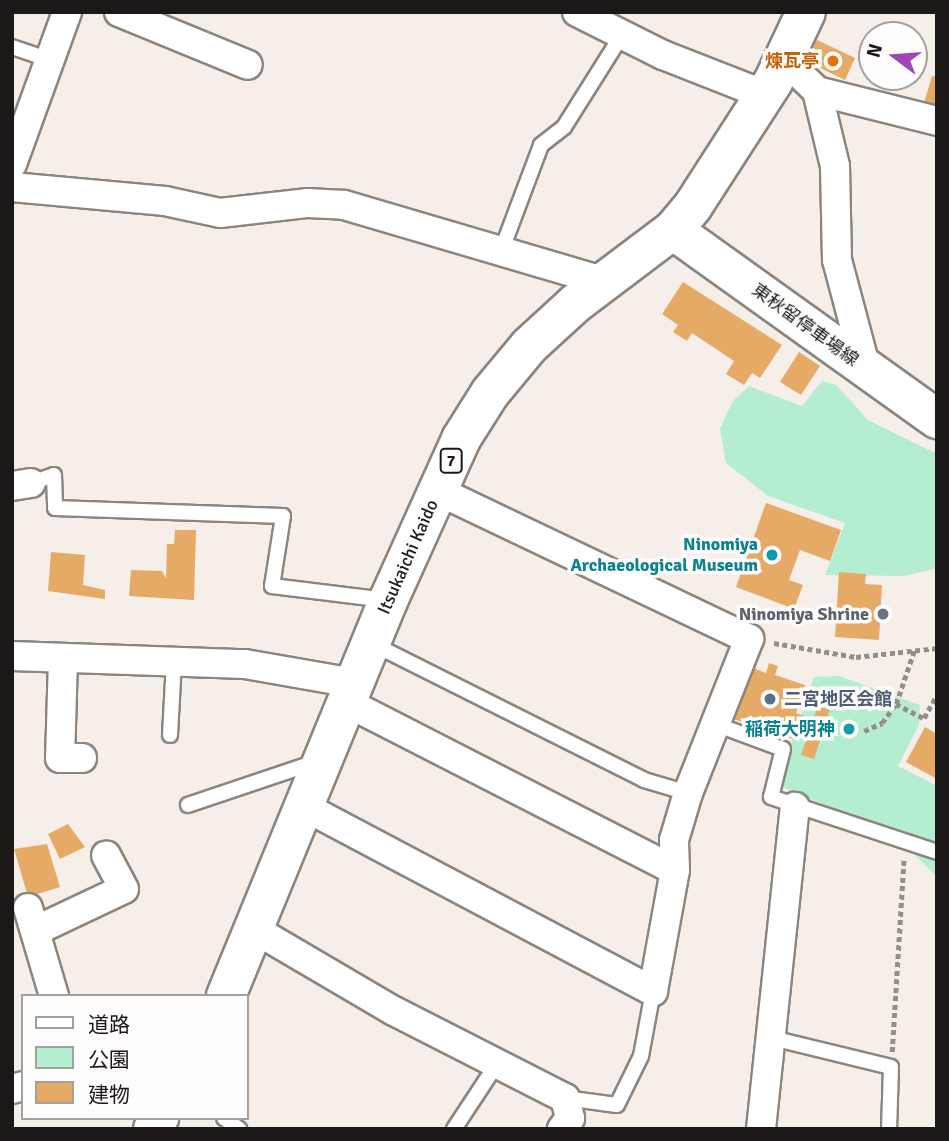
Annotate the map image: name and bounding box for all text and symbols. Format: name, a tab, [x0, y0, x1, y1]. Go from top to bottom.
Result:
north arrow	[858, 21, 928, 91]
text: N	[861, 41, 888, 60]
place label: 煉瓦亭	[765, 50, 819, 72]
marker: 煉瓦亭	[825, 53, 841, 69]
street label: 東秋留停車場線	[748, 279, 862, 371]
road number: 7	[439, 448, 463, 474]
street label: Itsukaichi Kaido	[373, 496, 443, 618]
place label: Ninomiya Archaeological Museum	[570, 534, 758, 576]
marker: Ninomiya Archaeological Museum	[764, 547, 780, 563]
place label: Ninomiya Shrine	[739, 603, 869, 625]
marker: Ninomiya Shrine	[875, 606, 891, 622]
place label: 二宮地区会館	[784, 688, 892, 710]
marker: 二宮地区会館	[762, 691, 778, 707]
place label: 稲荷大明神	[745, 718, 835, 740]
marker: 稲荷大明神	[841, 721, 857, 737]
legend	[21, 994, 248, 1120]
text: 道路	[88, 1012, 130, 1038]
text: 公園	[88, 1047, 130, 1073]
text: 建物	[88, 1082, 130, 1108]

